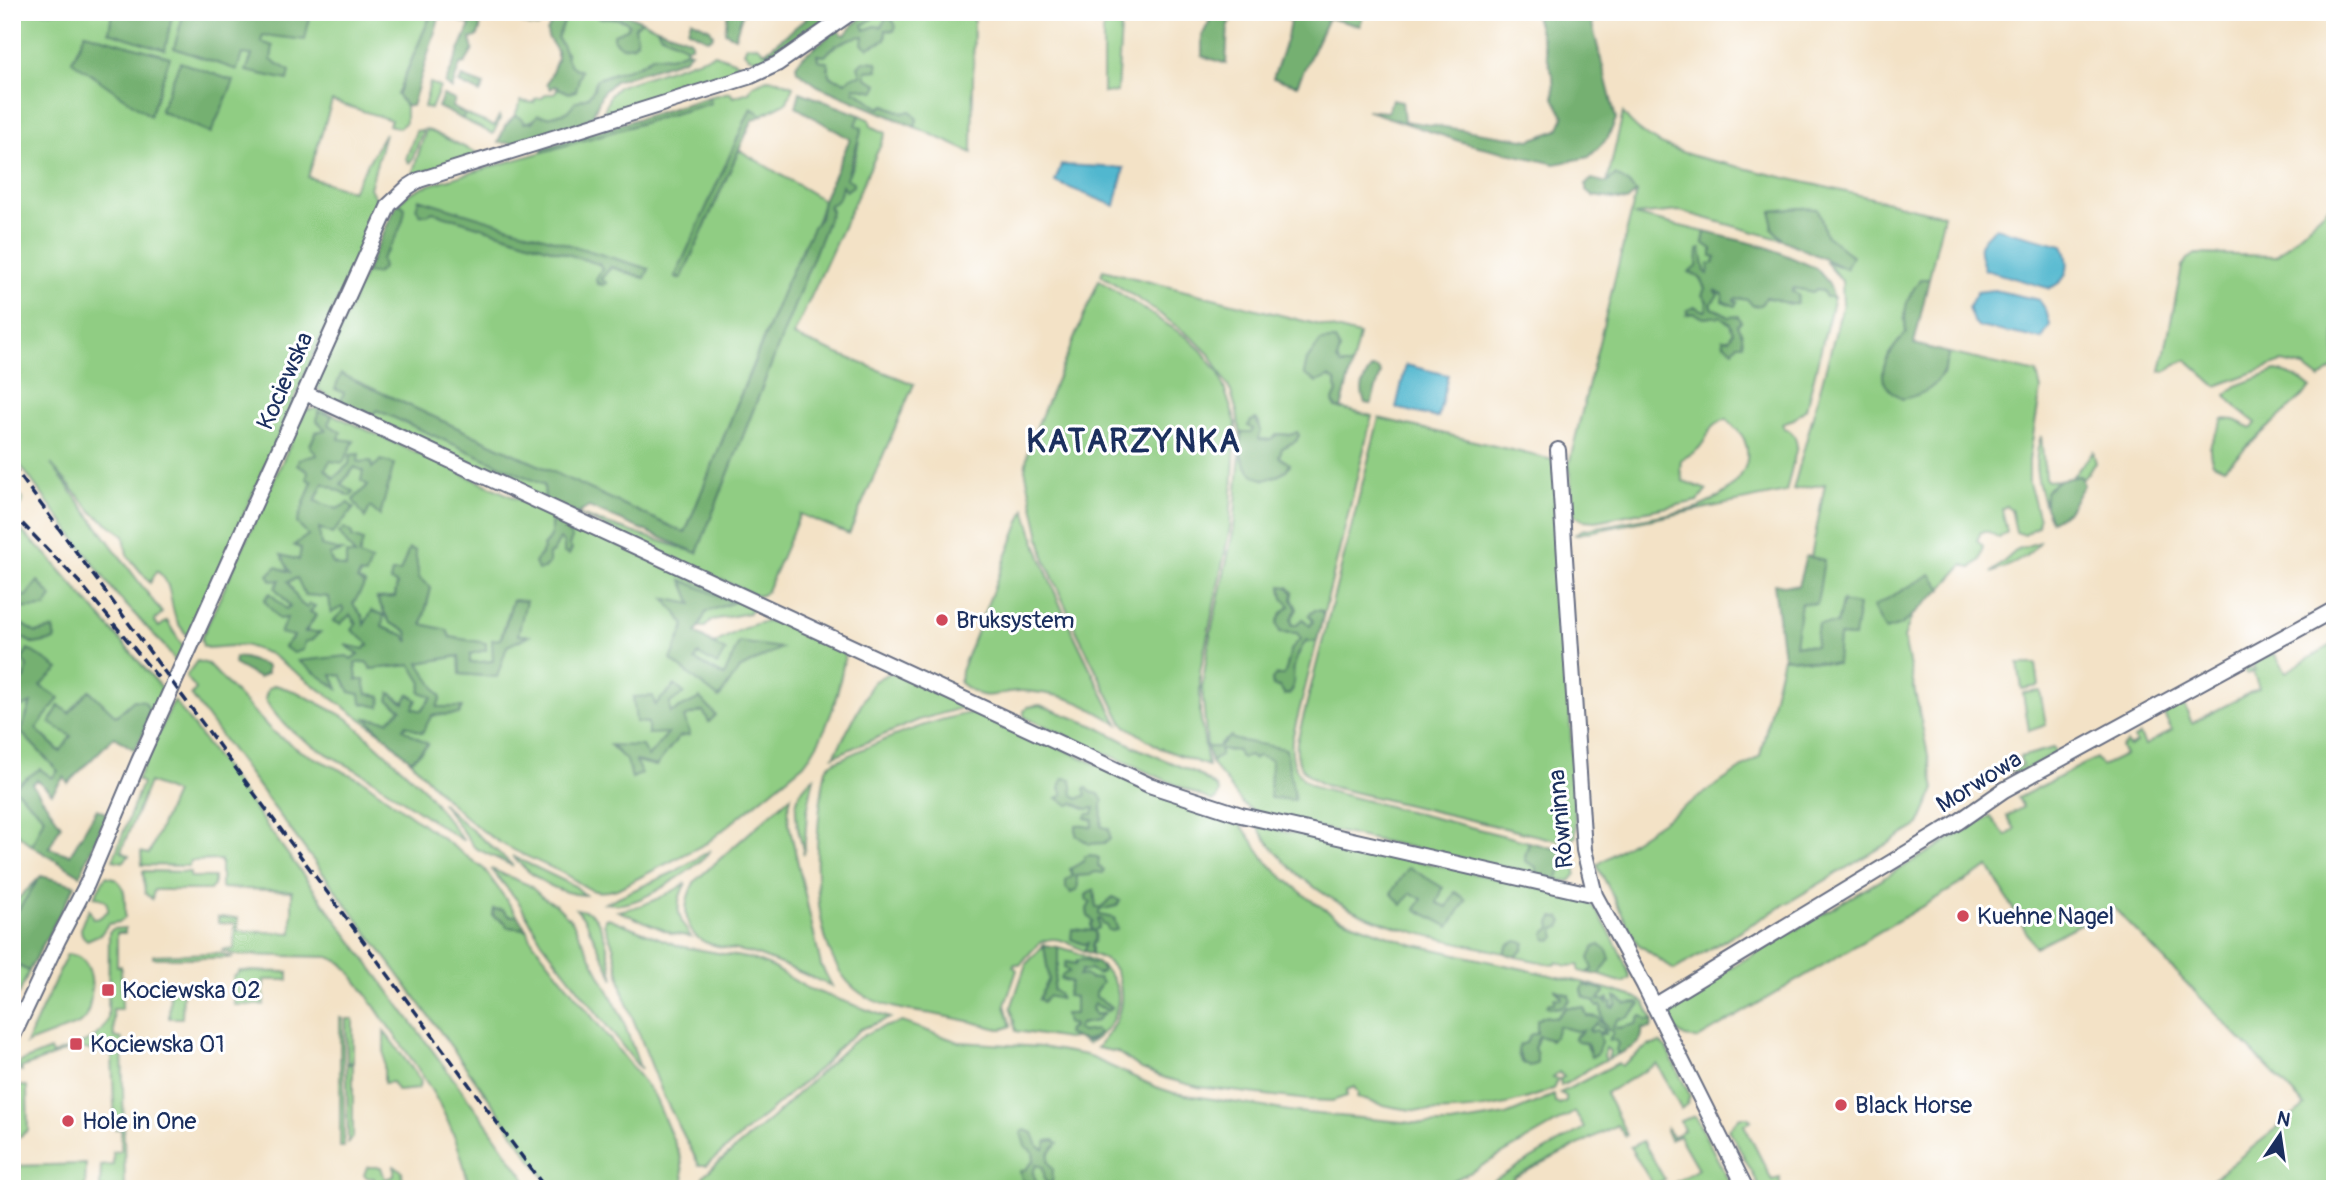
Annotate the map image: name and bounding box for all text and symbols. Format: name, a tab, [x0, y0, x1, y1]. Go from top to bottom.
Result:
street label: Kociewska	[251, 328, 319, 434]
district label: KATARZYNKA	[1026, 422, 1242, 462]
place label: Bruksystem	[956, 606, 1075, 635]
marker: Bruksystem	[934, 612, 950, 628]
street label: Morwowa	[1931, 745, 2027, 819]
street label: Równinna	[1542, 768, 1580, 870]
place label: Kuehne Nagel	[1977, 902, 2114, 931]
marker: Kuehne Nagel	[1955, 908, 1971, 924]
place label: Kociewska 02	[122, 976, 261, 1005]
marker: Kociewska 02	[100, 982, 116, 998]
place label: Kociewska 01	[90, 1030, 225, 1059]
marker: Kociewska 01	[68, 1036, 84, 1052]
place label: Black Horse	[1855, 1091, 1972, 1120]
marker: Black Horse	[1833, 1097, 1849, 1113]
north arrow	[2246, 1100, 2316, 1170]
text: N	[2275, 1106, 2293, 1133]
place label: Hole in One	[82, 1107, 196, 1136]
marker: Hole in One	[60, 1113, 76, 1129]

